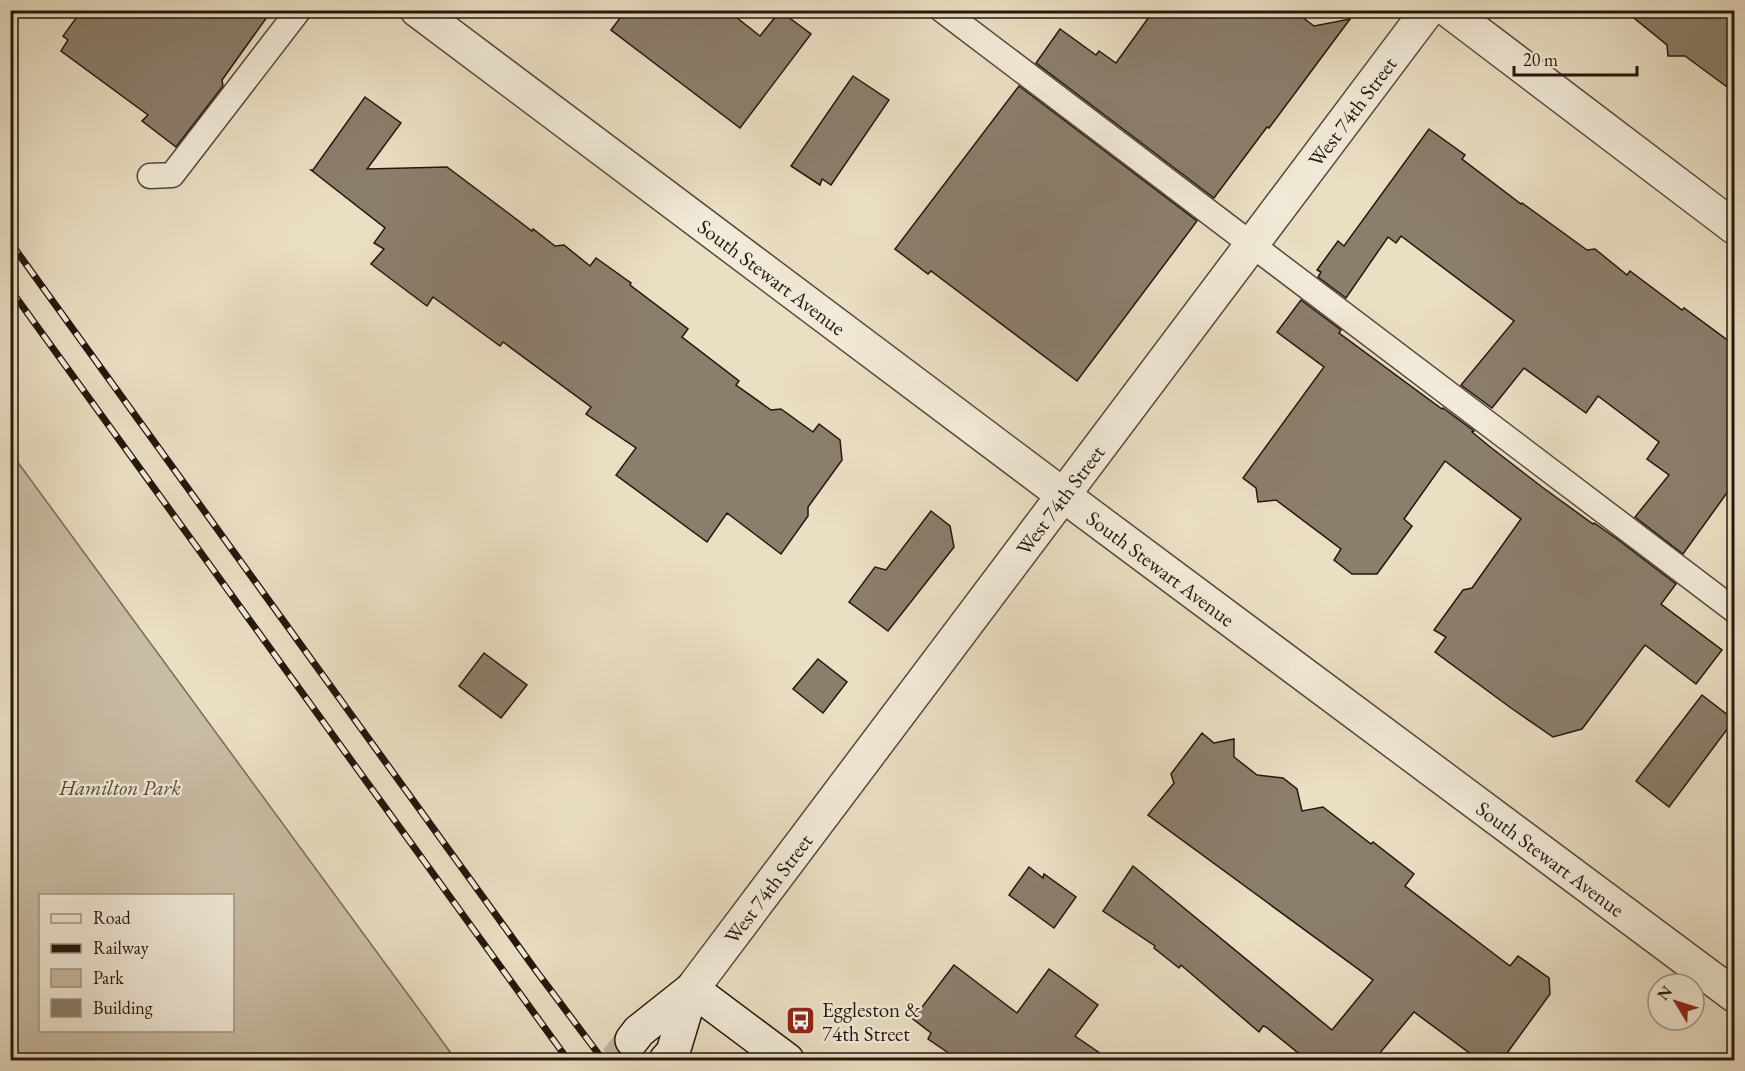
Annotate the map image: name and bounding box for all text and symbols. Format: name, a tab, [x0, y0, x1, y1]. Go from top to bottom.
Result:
scale bar	[1514, 39, 1637, 77]
text: 20 m	[1523, 48, 1558, 71]
street label: West 74th Street	[1302, 51, 1402, 172]
street label: South Stewart Avenue	[693, 212, 851, 341]
street label: West 74th Street	[1010, 439, 1110, 560]
street label: South Stewart Avenue	[1082, 504, 1240, 632]
park label: Hamilton Park	[58, 774, 181, 801]
street label: South Stewart Avenue	[1471, 794, 1630, 922]
street label: West 74th Street	[718, 828, 818, 949]
legend	[39, 894, 234, 1032]
text: Road	[93, 906, 132, 929]
text: Railway	[93, 936, 149, 959]
text: Park	[93, 966, 124, 989]
north arrow	[1646, 972, 1706, 1032]
text: N	[1652, 981, 1677, 1005]
text: Building	[93, 996, 153, 1019]
place label: Eggleston & 74th Street	[822, 996, 920, 1047]
bus stop icon: Eggleston & 74th Street	[785, 1005, 817, 1037]

